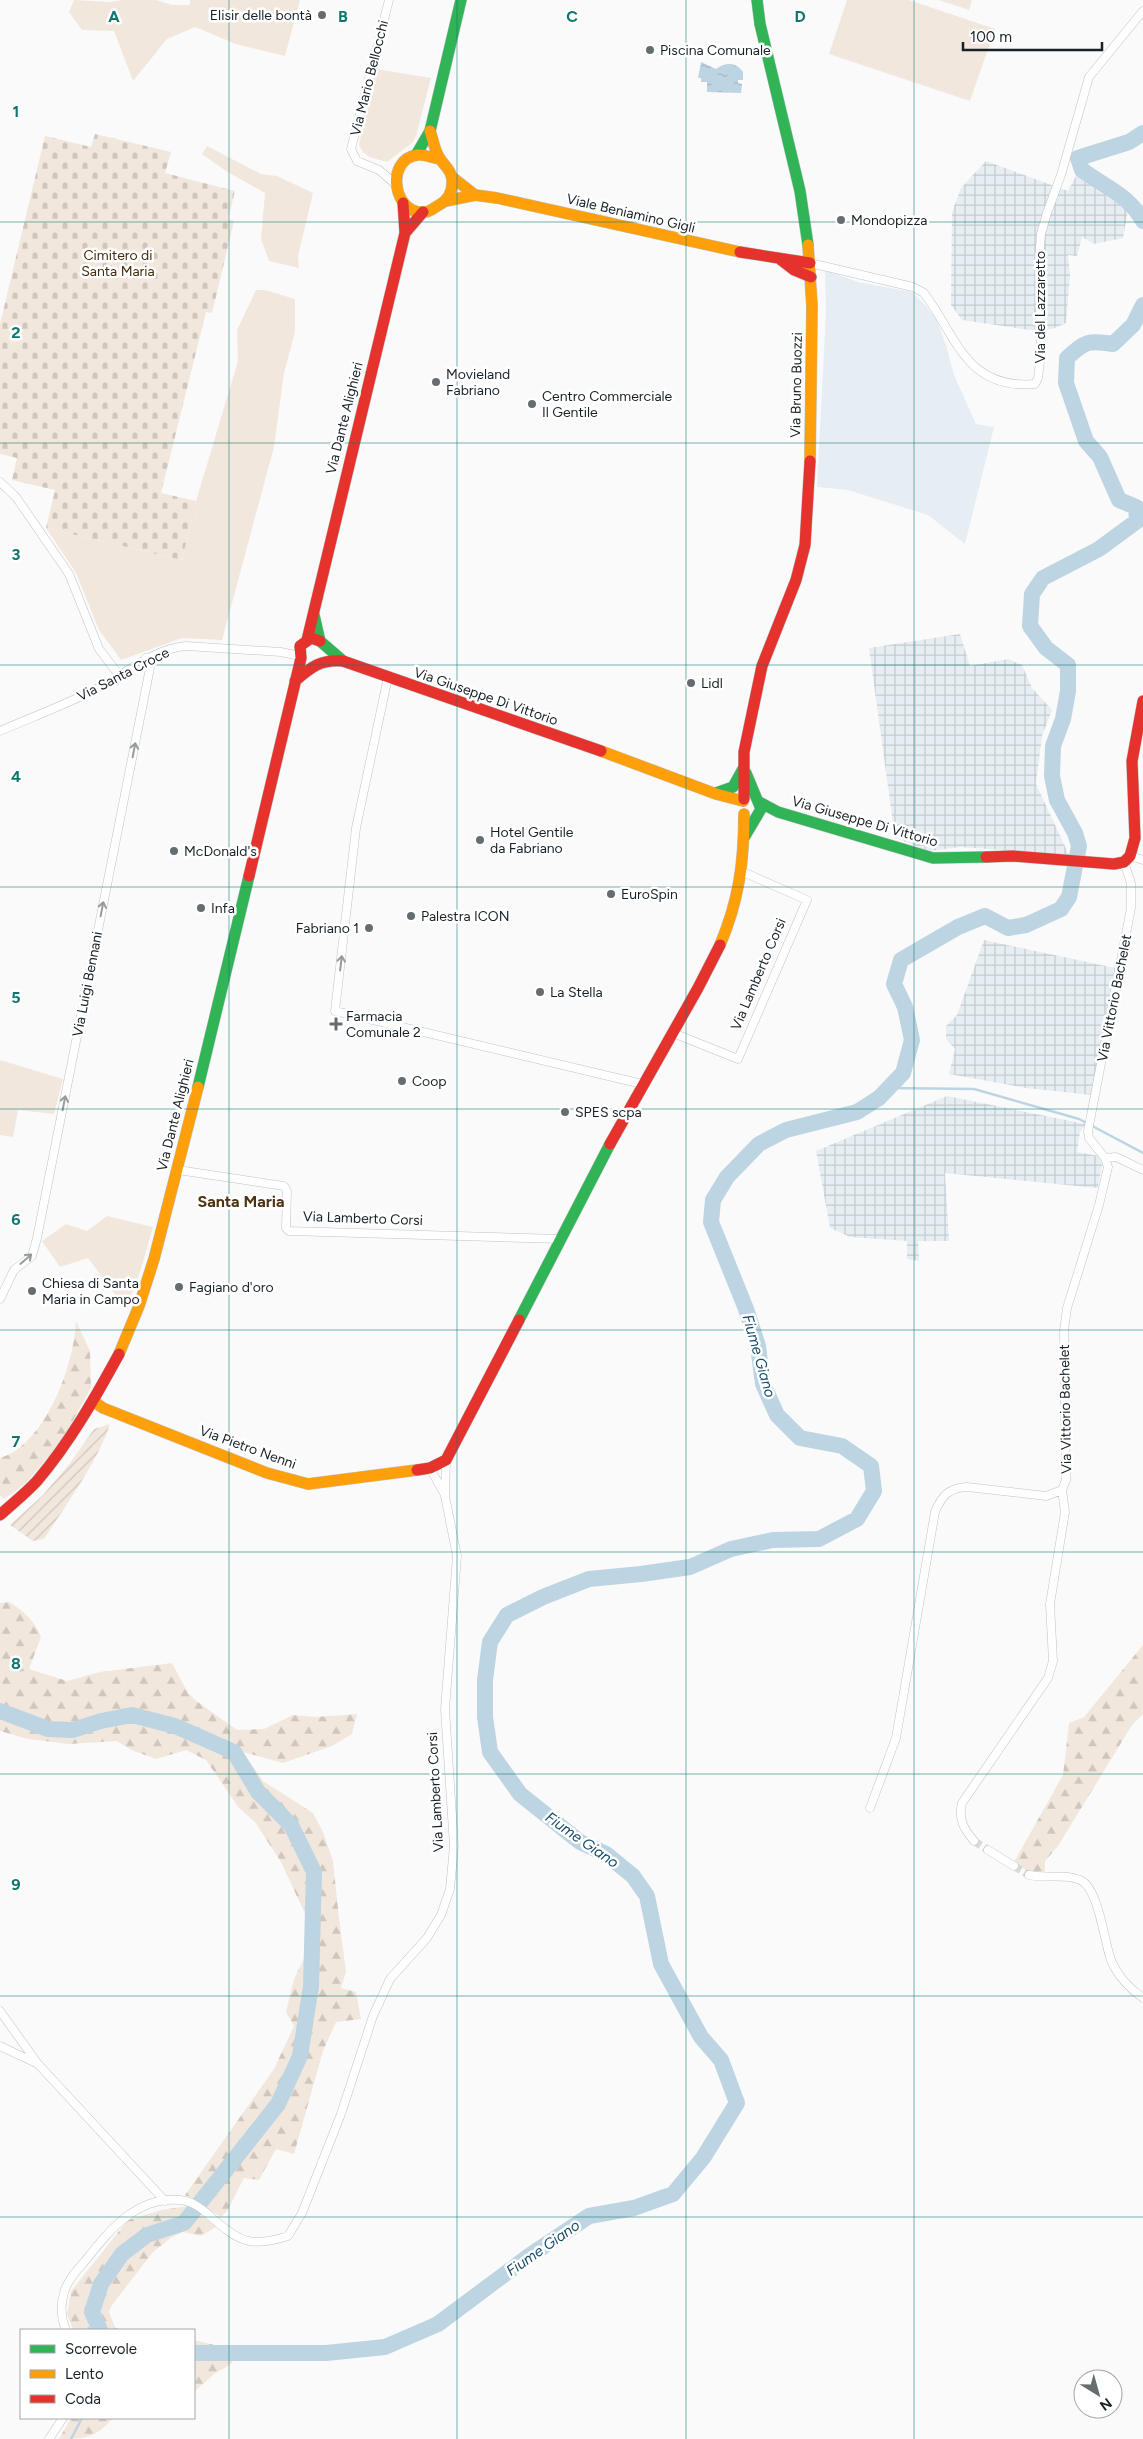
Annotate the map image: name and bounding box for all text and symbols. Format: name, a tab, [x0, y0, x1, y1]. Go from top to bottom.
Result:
text: A	[108, 7, 120, 26]
place label: Elisir delle bontà	[210, 7, 312, 24]
text: B	[338, 7, 348, 26]
text: C	[566, 7, 578, 26]
text: D	[794, 7, 806, 26]
marker: Elisir delle bontà	[316, 9, 328, 21]
street label: Via Mario Bellocchi	[347, 18, 392, 138]
scale bar	[963, 20, 1102, 52]
text: 100 m	[970, 28, 1012, 46]
place label: Piscina Comunale	[660, 42, 771, 59]
marker: Piscina Comunale	[644, 44, 656, 56]
text: 1	[13, 102, 19, 121]
street label: Viale Beniamino Gigli	[565, 190, 697, 237]
place label: Mondopizza	[851, 212, 928, 229]
marker: Mondopizza	[835, 214, 847, 226]
park label: Cimitero di Santa Maria	[81, 247, 155, 280]
street label: Via del Lazzaretto	[1032, 251, 1049, 363]
text: 2	[11, 323, 21, 342]
street label: Via Bruno Buozzi	[787, 332, 806, 438]
street label: Via Dante Alighieri	[322, 360, 367, 476]
place label: Movieland Fabriano	[446, 366, 510, 399]
marker: Movieland Fabriano	[430, 376, 442, 388]
place label: Centro Commerciale Il Gentile	[542, 388, 673, 421]
marker: Centro Commerciale Il Gentile	[526, 398, 538, 410]
text: 3	[12, 545, 21, 564]
street label: Via Santa Croce	[74, 644, 172, 705]
street label: Via Giuseppe Di Vittorio	[412, 664, 560, 729]
place label: Lidl	[701, 675, 723, 692]
marker: Lidl	[685, 677, 697, 689]
one-way arrow	[130, 742, 139, 758]
text: 4	[11, 767, 21, 786]
street label: Via Giuseppe Di Vittorio	[790, 792, 940, 850]
place label: Hotel Gentile da Fabriano	[490, 824, 574, 857]
marker: Hotel Gentile da Fabriano	[474, 834, 486, 846]
place label: McDonald's	[184, 843, 257, 860]
marker: McDonald's	[168, 845, 180, 857]
place label: EuroSpin	[621, 886, 678, 903]
marker: EuroSpin	[605, 888, 617, 900]
place label: Infa	[211, 900, 235, 917]
one-way arrow	[98, 902, 107, 918]
marker: Infa	[195, 902, 207, 914]
place label: Palestra ICON	[421, 908, 510, 925]
marker: Palestra ICON	[405, 910, 417, 922]
street label: Via Lamberto Corsi	[727, 916, 790, 1033]
place label: Fabriano 1	[296, 920, 359, 937]
marker: Fabriano 1	[363, 922, 375, 934]
street label: Via Luigi Bennani	[69, 930, 106, 1038]
street label: Via Vittorio Bachelet	[1094, 933, 1135, 1063]
one-way arrow	[336, 955, 346, 971]
place label: La Stella	[550, 984, 603, 1001]
marker: La Stella	[534, 986, 546, 998]
text: 5	[11, 988, 21, 1007]
place label: Farmacia Comunale 2	[346, 1008, 421, 1041]
marker: Farmacia Comunale 2	[330, 1018, 342, 1030]
street label: Via Dante Alighieri	[153, 1057, 198, 1173]
place label: Coop	[412, 1073, 447, 1090]
marker: Coop	[396, 1075, 408, 1087]
one-way arrow	[59, 1095, 69, 1111]
place label: SPES scpa	[575, 1104, 642, 1121]
marker: SPES scpa	[559, 1106, 571, 1118]
district label: Santa Maria	[198, 1192, 284, 1211]
street label: Via Lamberto Corsi	[303, 1208, 423, 1229]
text: 6	[11, 1210, 21, 1229]
one-way arrow	[20, 1254, 33, 1265]
place label: Chiesa di Santa Maria in Campo	[42, 1275, 140, 1308]
place label: Fagiano d'oro	[189, 1279, 274, 1296]
marker: Fagiano d'oro	[173, 1281, 185, 1293]
marker: Chiesa di Santa Maria in Campo	[26, 1285, 38, 1297]
water label: Fiume Giano	[739, 1312, 780, 1400]
street label: Via Vittorio Bachelet	[1056, 1344, 1075, 1474]
street label: Via Pietro Nenni	[197, 1422, 298, 1473]
text: 7	[12, 1432, 21, 1451]
text: 8	[11, 1654, 21, 1673]
street label: Via Lamberto Corsi	[424, 1732, 447, 1852]
water label: Fiume Giano	[542, 1808, 622, 1872]
text: 9	[11, 1875, 21, 1894]
water label: Fiume Giano	[503, 2216, 583, 2280]
legend	[20, 2329, 195, 2419]
text: Scorrevole	[65, 2340, 137, 2358]
text: Lento	[65, 2365, 104, 2383]
north arrow	[1073, 2369, 1123, 2419]
text: Coda	[65, 2390, 101, 2408]
text: N	[1096, 2394, 1115, 2414]

